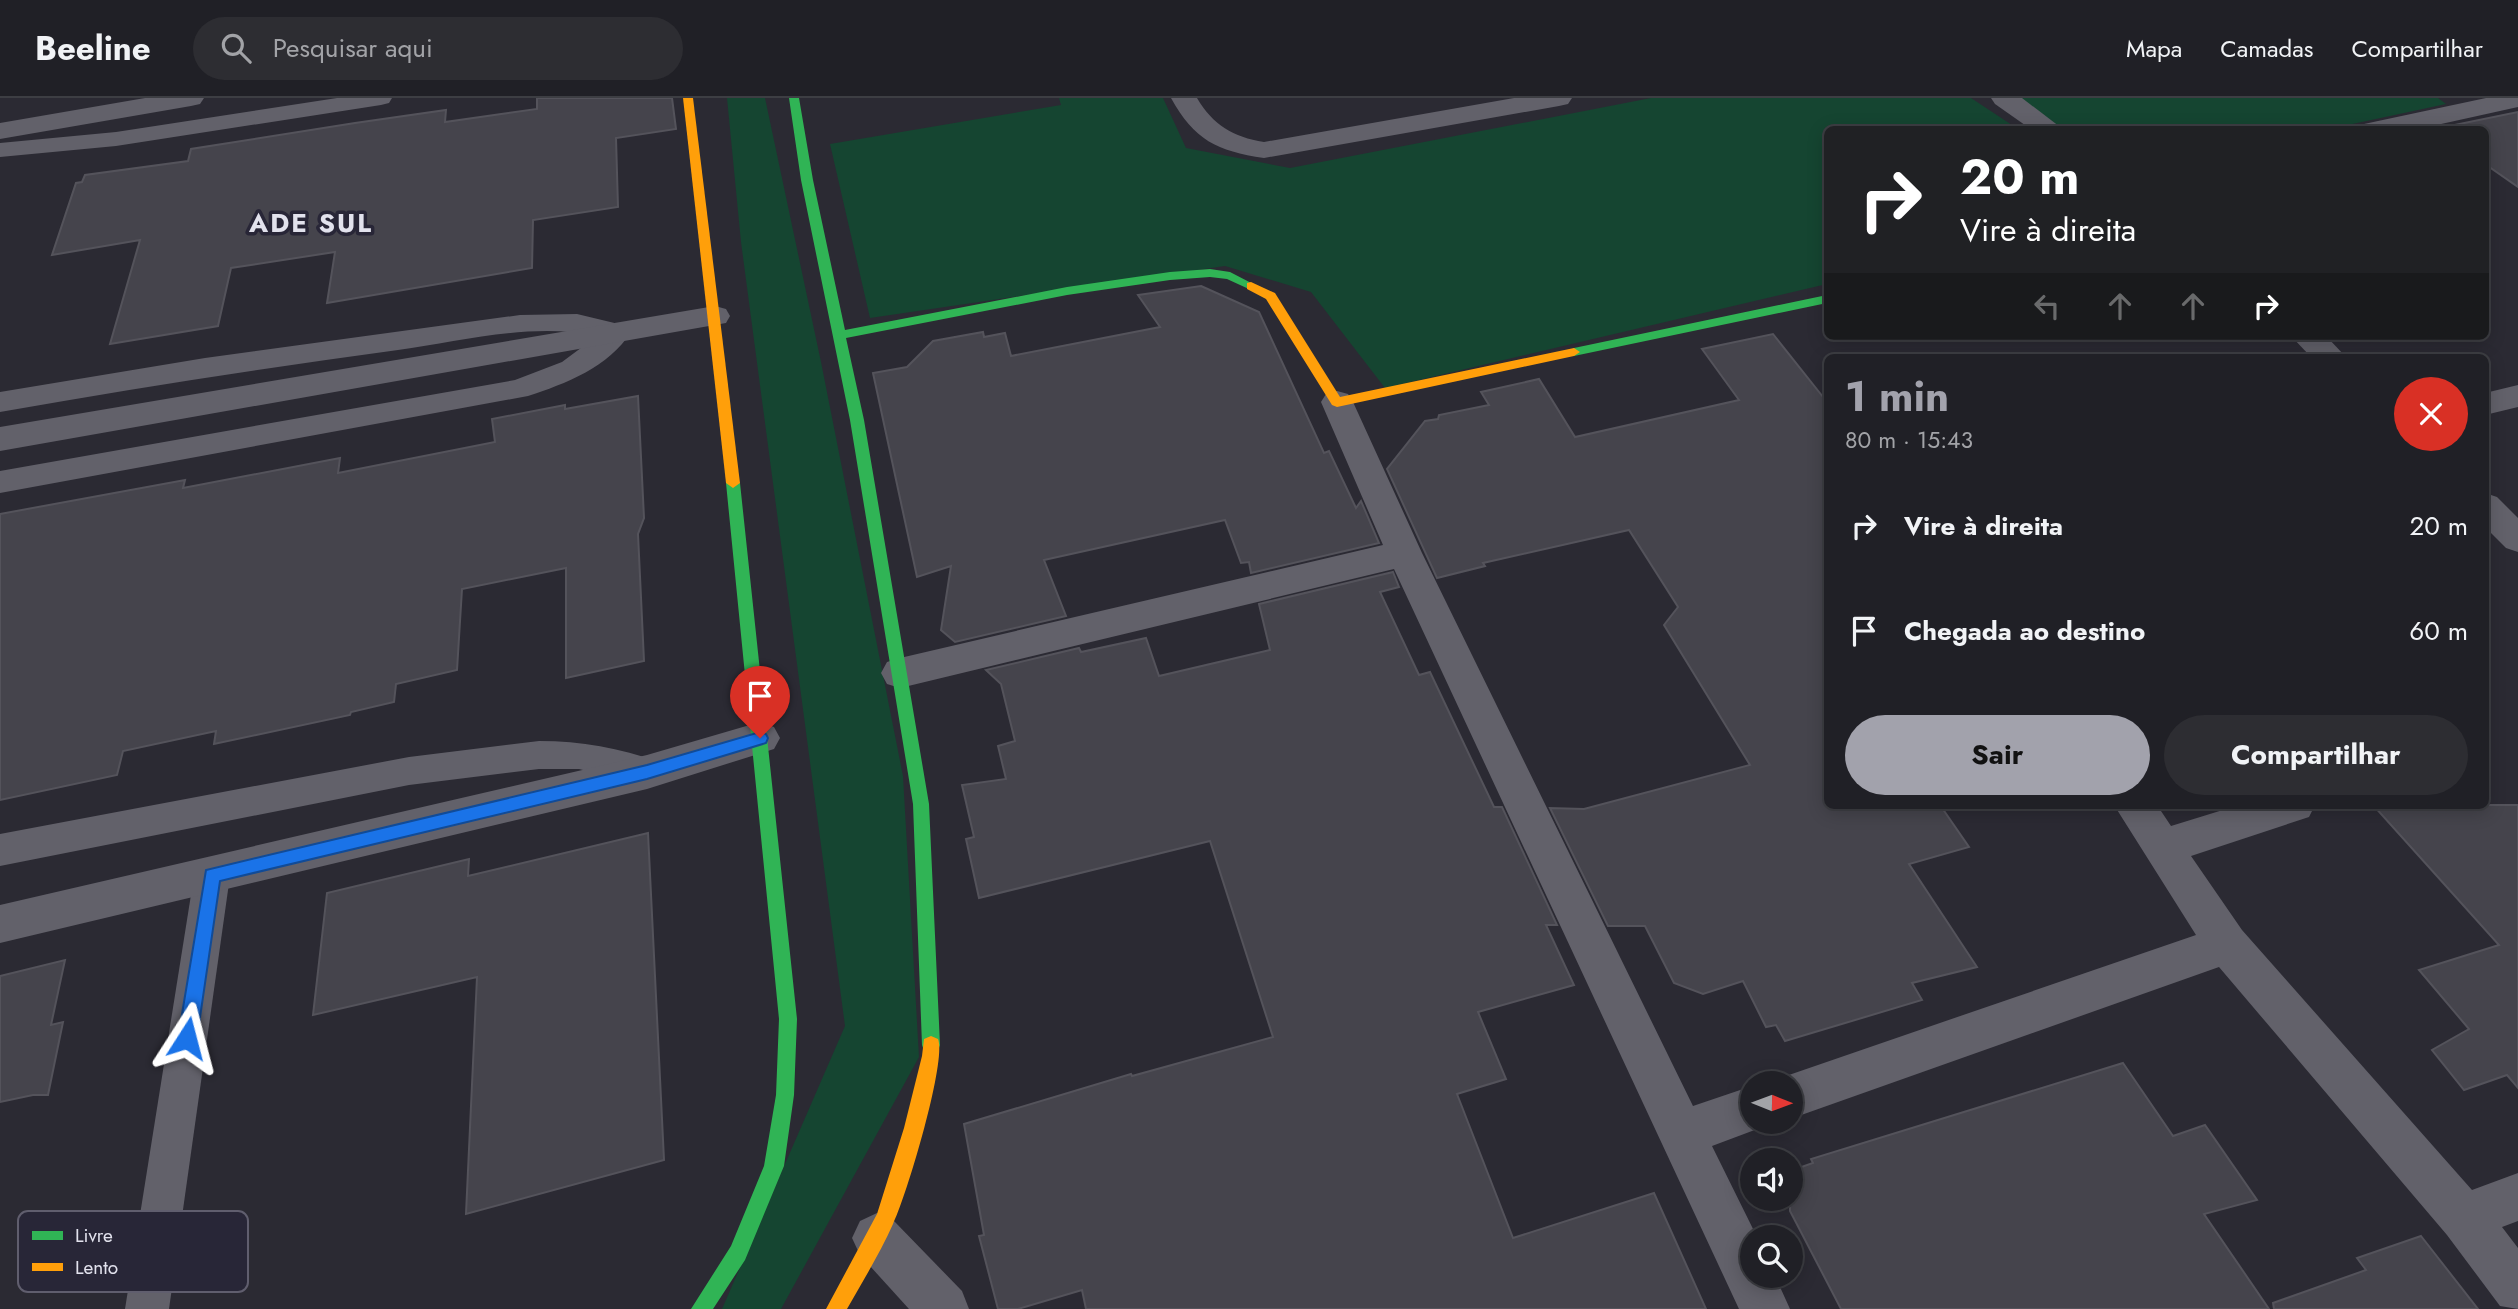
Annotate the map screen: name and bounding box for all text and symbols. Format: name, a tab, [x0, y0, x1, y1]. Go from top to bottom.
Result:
search box	[193, 17, 683, 80]
text: Beeline	[35, 25, 151, 72]
icon: search	[217, 29, 255, 67]
text: Pesquisar aqui	[273, 29, 433, 67]
text: Mapa	[2126, 31, 2182, 66]
text: Camadas	[2220, 31, 2313, 66]
text: Compartilhar	[2351, 31, 2483, 66]
text: 20 m	[1960, 142, 2079, 212]
icon: right	[1845, 154, 1936, 245]
district label: ADE SUL	[248, 204, 373, 242]
text: Vire à direita	[1960, 207, 2136, 253]
icon: left	[2028, 287, 2066, 325]
icon: ahead	[2101, 287, 2139, 325]
icon: ahead	[2174, 287, 2212, 325]
icon: right	[2247, 287, 2285, 325]
text: 1 min	[1845, 366, 1949, 427]
button: close	[2394, 377, 2468, 451]
text: 80 m · 15:43	[1845, 423, 1973, 457]
icon: right	[1845, 507, 1883, 545]
text: Vire à direita	[1904, 507, 2063, 545]
text: 20 m	[2410, 507, 2468, 545]
icon: arrive	[1845, 612, 1883, 650]
text: Chegada ao destino	[1904, 612, 2145, 650]
text: 60 m	[2409, 612, 2468, 650]
pin	[730, 666, 790, 738]
icon: arrive	[741, 677, 779, 715]
button: Sair	[1845, 715, 2150, 795]
button: Compartilhar	[2164, 715, 2468, 795]
position arrow	[150, 1001, 224, 1075]
north arrow	[1740, 1071, 1802, 1134]
map controls	[1740, 1071, 1803, 1288]
button: sound	[1740, 1148, 1803, 1211]
legend	[18, 1211, 248, 1292]
text: Livre	[75, 1222, 113, 1249]
button: search	[1740, 1225, 1803, 1288]
text: Lento	[75, 1254, 118, 1281]

